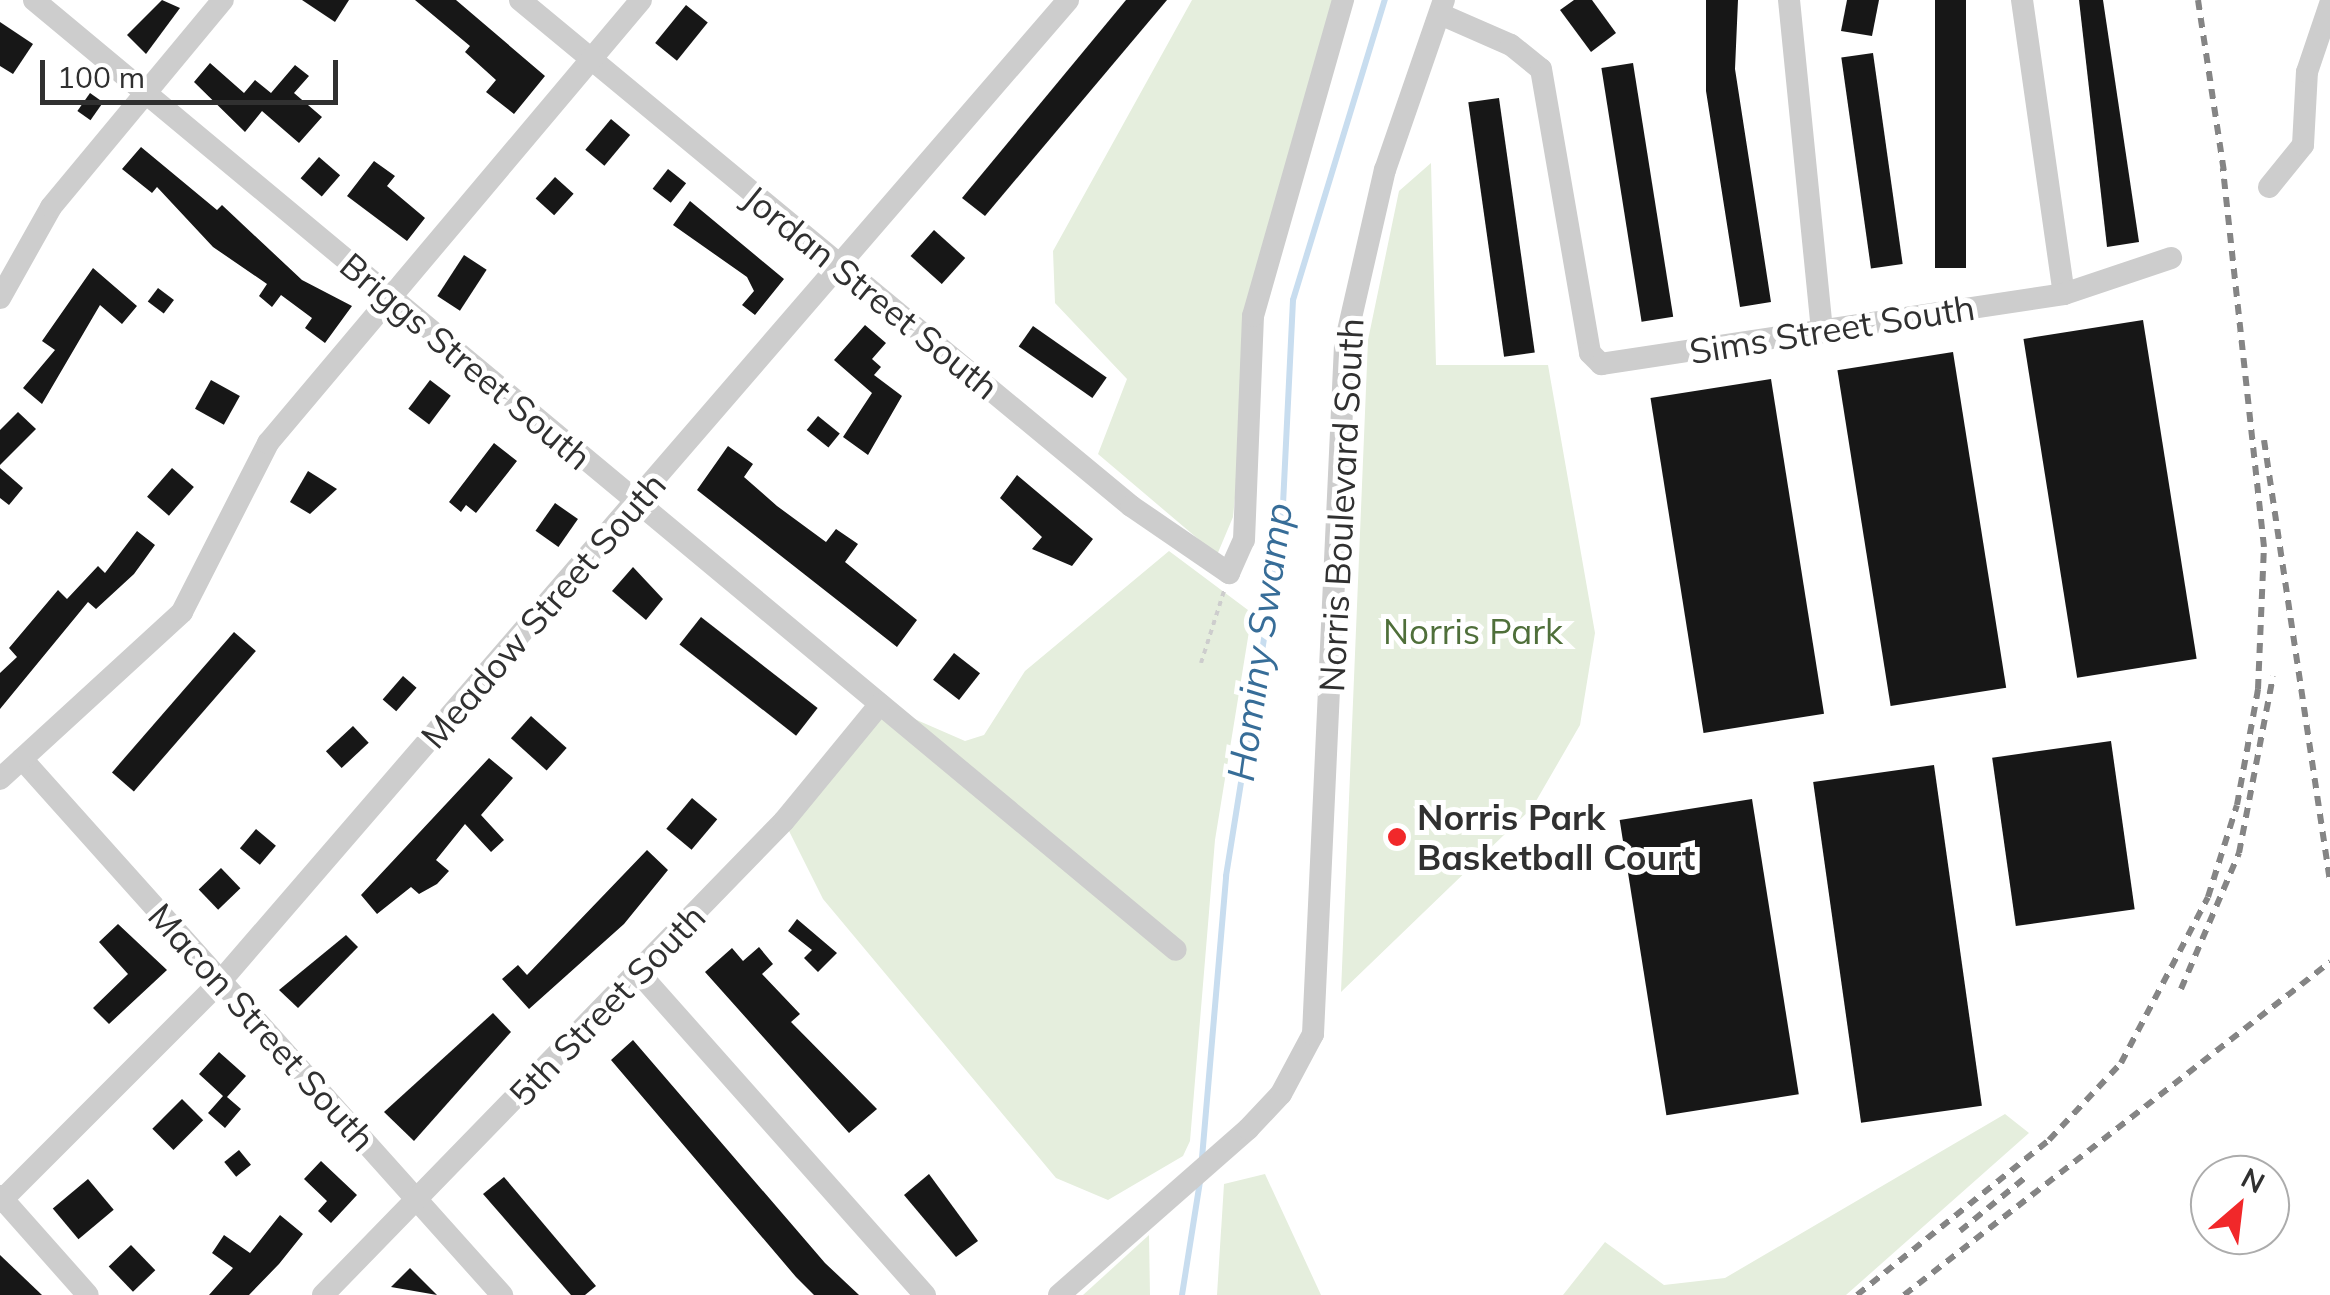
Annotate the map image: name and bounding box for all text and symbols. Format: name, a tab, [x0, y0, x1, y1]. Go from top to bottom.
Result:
scale bar	[45, 40, 342, 102]
text: 100 m	[57, 58, 145, 96]
street label: Jordan Street South	[735, 176, 1007, 408]
street label: Briggs Street South	[332, 244, 600, 478]
street label: Sims Street South	[1686, 286, 1978, 372]
street label: Norris Boulevard South	[1310, 317, 1372, 693]
street label: Meadow Street South	[412, 464, 674, 756]
water label: Hominy Swamp	[1218, 500, 1302, 784]
park label: Norris Park	[1383, 610, 1563, 652]
place label: Norris Park Basketball Court	[1417, 796, 1695, 878]
marker: Norris Park Basketball Court	[1386, 826, 1408, 848]
street label: Macon Street South	[140, 895, 384, 1159]
street label: 5th Street South	[500, 896, 714, 1114]
north arrow	[2190, 1155, 2290, 1255]
text: N	[2236, 1159, 2271, 1200]

